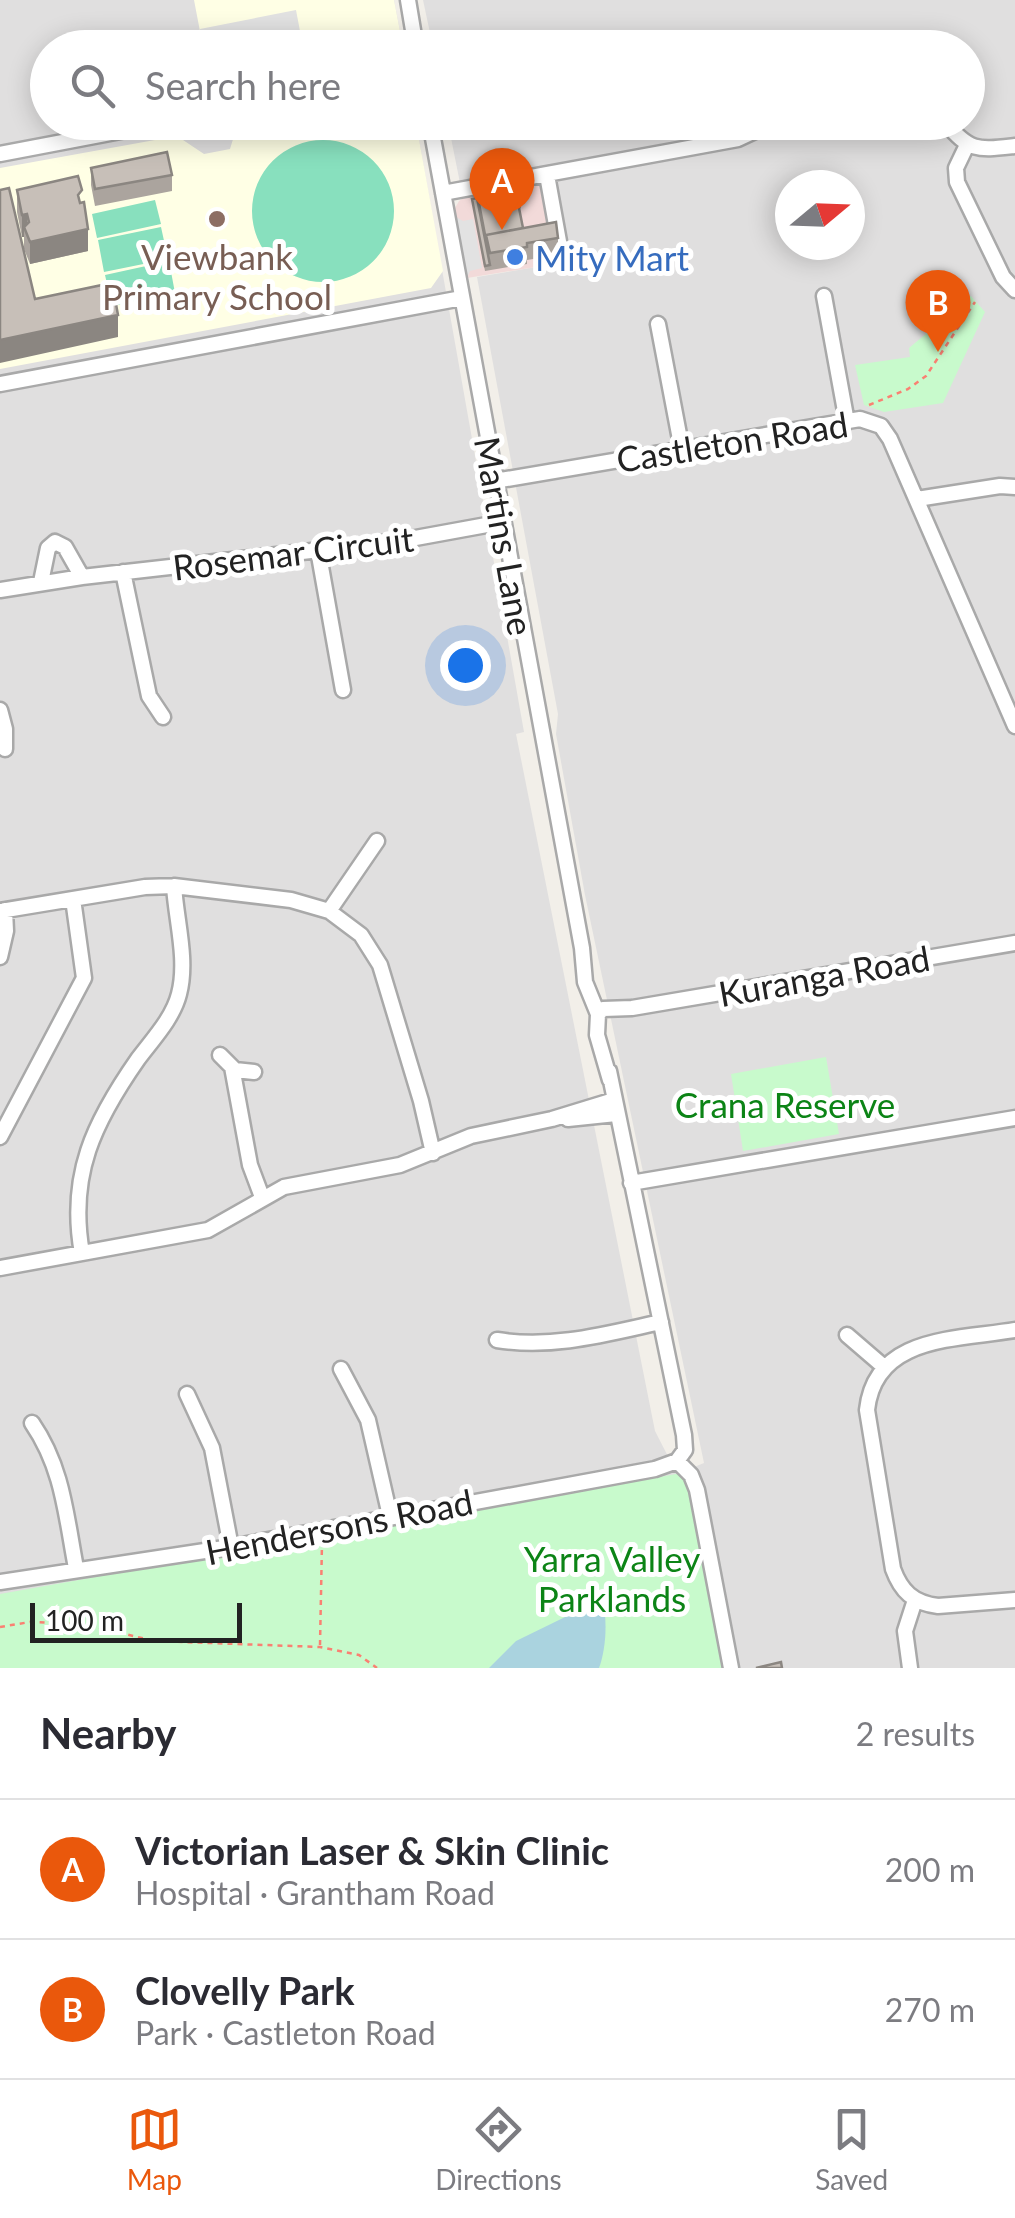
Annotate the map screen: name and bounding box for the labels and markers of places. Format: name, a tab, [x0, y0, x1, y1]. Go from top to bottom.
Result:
pin: A	[470, 148, 534, 230]
marker: Viewbank Primary School	[206, 208, 228, 230]
place label: Viewbank Primary School	[102, 235, 332, 317]
place label: Mity Mart	[535, 236, 689, 278]
marker: Mity Mart	[504, 246, 526, 268]
pin: B	[906, 270, 970, 352]

